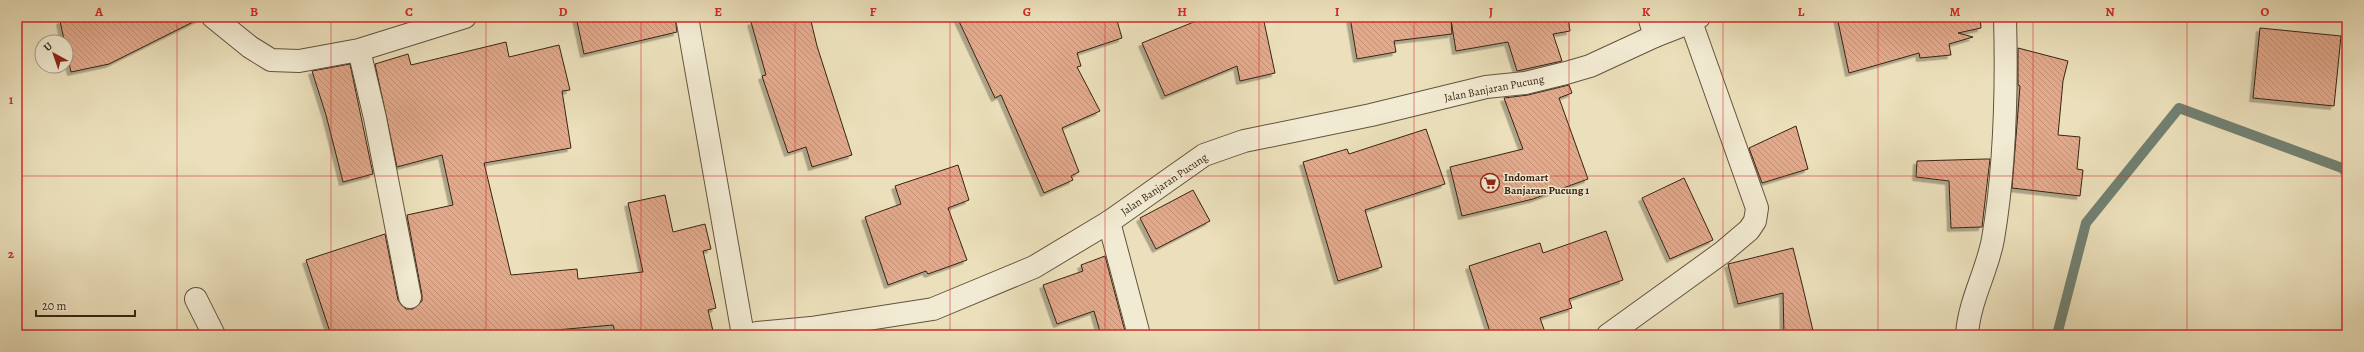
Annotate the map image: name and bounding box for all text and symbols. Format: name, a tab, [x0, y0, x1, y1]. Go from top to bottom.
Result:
text: A	[94, 3, 104, 20]
text: B	[250, 3, 258, 20]
text: C	[405, 3, 413, 20]
text: D	[558, 3, 568, 20]
text: E	[714, 3, 722, 20]
text: F	[870, 3, 877, 20]
text: G	[1023, 3, 1031, 20]
text: H	[1177, 3, 1187, 20]
text: I	[1335, 3, 1340, 20]
text: J	[1489, 3, 1493, 20]
text: K	[1642, 3, 1651, 20]
text: L	[1798, 3, 1805, 20]
text: M	[1950, 3, 1961, 20]
text: N	[2105, 3, 2115, 20]
text: O	[2261, 3, 2270, 20]
north arrow	[34, 34, 74, 74]
text: U	[40, 38, 56, 55]
street label: Jalan Banjaran Pucung	[1443, 71, 1546, 106]
text: 1	[9, 91, 14, 108]
street label: Jalan Banjaran Pucung	[1118, 150, 1211, 219]
place label: Indomart Banjaran Pucung 1	[1504, 170, 1589, 198]
supermarket icon: Indomart Banjaran Pucung 1	[1479, 172, 1501, 194]
text: 2	[8, 245, 15, 262]
scale bar	[36, 292, 135, 318]
text: 20 m	[42, 298, 66, 314]

